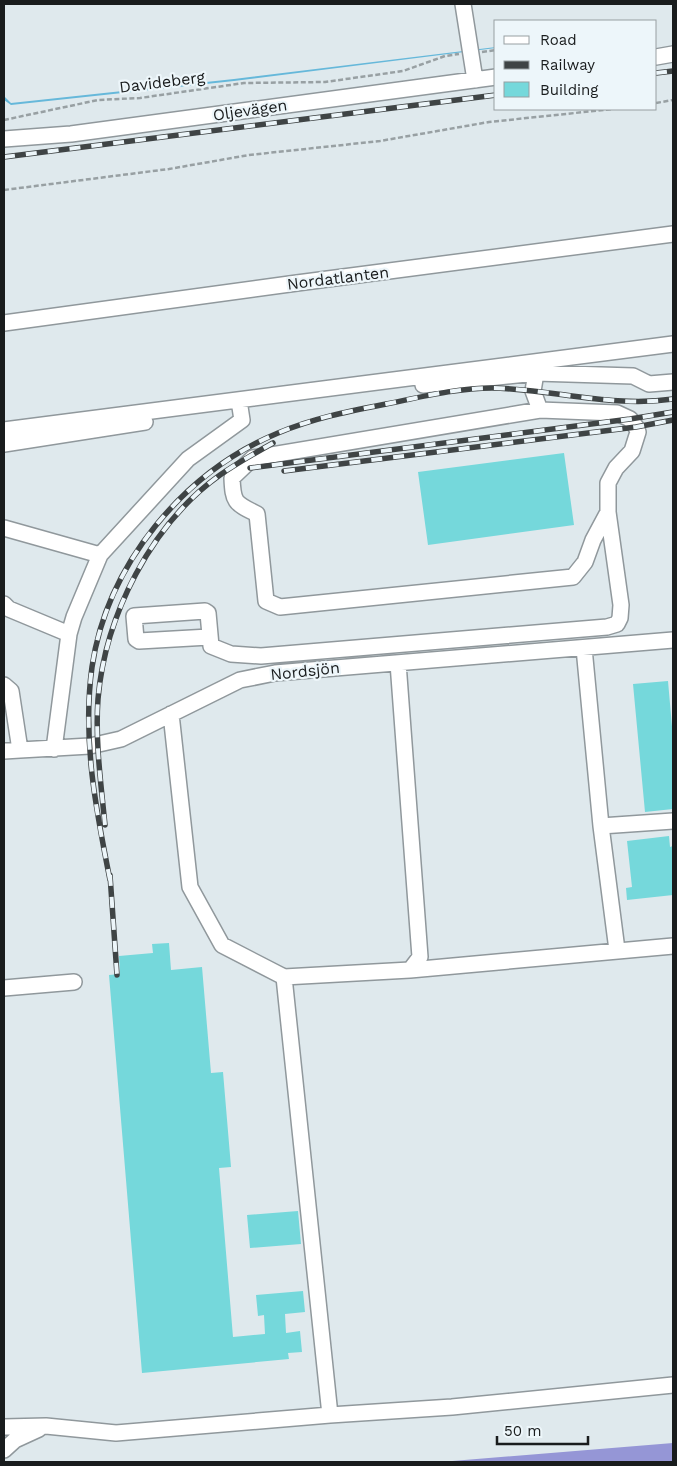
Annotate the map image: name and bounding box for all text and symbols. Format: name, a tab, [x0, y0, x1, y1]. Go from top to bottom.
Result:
legend	[494, 20, 657, 110]
text: Road	[540, 31, 577, 49]
text: Railway	[540, 56, 595, 74]
street label: Davideberg	[118, 67, 206, 97]
text: Building	[540, 81, 598, 99]
street label: Oljevägen	[212, 95, 288, 125]
street label: Nordatlanten	[286, 262, 390, 294]
street label: Nordsjön	[269, 658, 341, 684]
scale bar	[497, 1414, 588, 1446]
text: 50 m	[504, 1422, 541, 1440]

